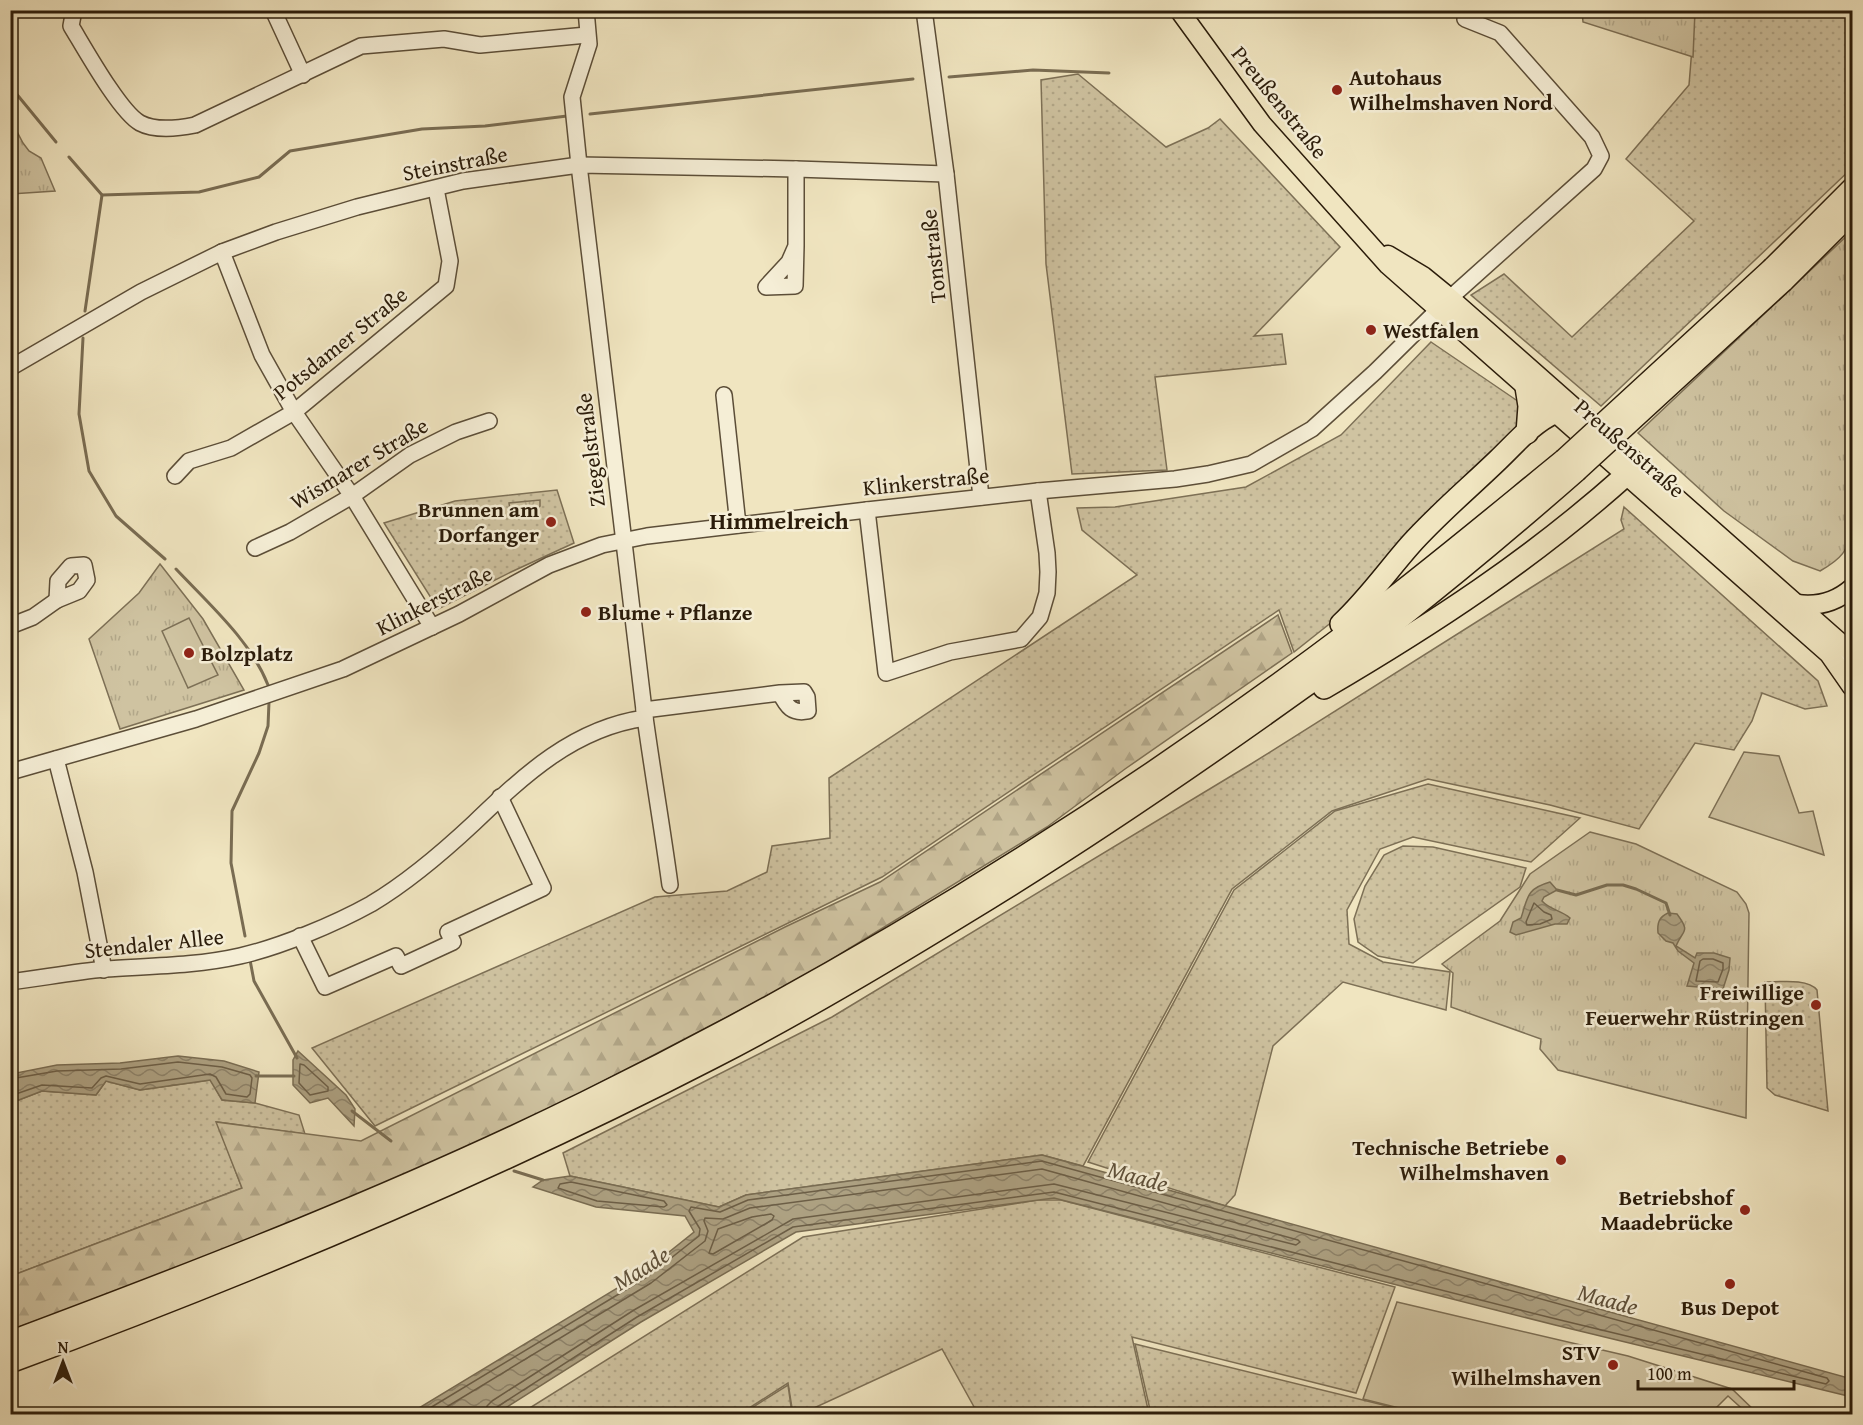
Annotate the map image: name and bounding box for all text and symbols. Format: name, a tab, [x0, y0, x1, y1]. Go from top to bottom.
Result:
street label: Preußenstraße	[1224, 39, 1336, 165]
place label: Autohaus Wilhelmshaven Nord	[1349, 61, 1553, 118]
marker: Autohaus Wilhelmshaven Nord	[1330, 83, 1344, 97]
street label: Steinstraße	[400, 137, 510, 189]
street label: Tonstraße	[912, 208, 954, 304]
street label: Potsdamer Straße	[266, 279, 414, 407]
place label: Westfalen	[1383, 314, 1479, 346]
marker: Westfalen	[1364, 323, 1378, 337]
street label: Ziegelstraße	[567, 391, 613, 509]
street label: Preußenstraße	[1568, 391, 1692, 505]
street label: Wismarer Straße	[284, 409, 434, 517]
street label: Klinkerstraße	[861, 458, 991, 504]
place label: Brunnen am Dorfanger	[418, 493, 539, 550]
district label: Himmelreich	[709, 503, 849, 538]
marker: Brunnen am Dorfanger	[544, 515, 558, 529]
street label: Klinkerstraße	[370, 557, 498, 643]
place label: Blume + Pflanze	[598, 596, 753, 628]
marker: Blume + Pflanze	[579, 605, 593, 619]
place label: Bolzplatz	[201, 637, 293, 669]
marker: Bolzplatz	[182, 646, 196, 660]
street label: Stendaler Allee	[83, 920, 225, 966]
place label: Freiwillige Feuerwehr Rüstringen	[1586, 976, 1804, 1033]
marker: Freiwillige Feuerwehr Rüstringen	[1809, 998, 1823, 1012]
place label: Technische Betriebe Wilhelmshaven	[1352, 1131, 1549, 1188]
water label: Maade	[1104, 1151, 1172, 1201]
marker: Technische Betriebe Wilhelmshaven	[1554, 1153, 1568, 1167]
place label: Betriebshof Maadebrücke	[1601, 1181, 1735, 1238]
marker: Betriebshof Maadebrücke	[1738, 1203, 1752, 1217]
water label: Maade	[606, 1237, 677, 1299]
water label: Maade	[1574, 1274, 1642, 1324]
marker: Bus Depot	[1723, 1277, 1737, 1291]
place label: Bus Depot	[1681, 1291, 1780, 1323]
north arrow	[33, 1332, 93, 1392]
text: N	[58, 1335, 69, 1359]
place label: STV Wilhelmshaven	[1451, 1336, 1601, 1393]
scale bar	[1638, 1353, 1794, 1391]
marker: STV Wilhelmshaven	[1606, 1358, 1620, 1372]
text: 100 m	[1647, 1360, 1692, 1387]

